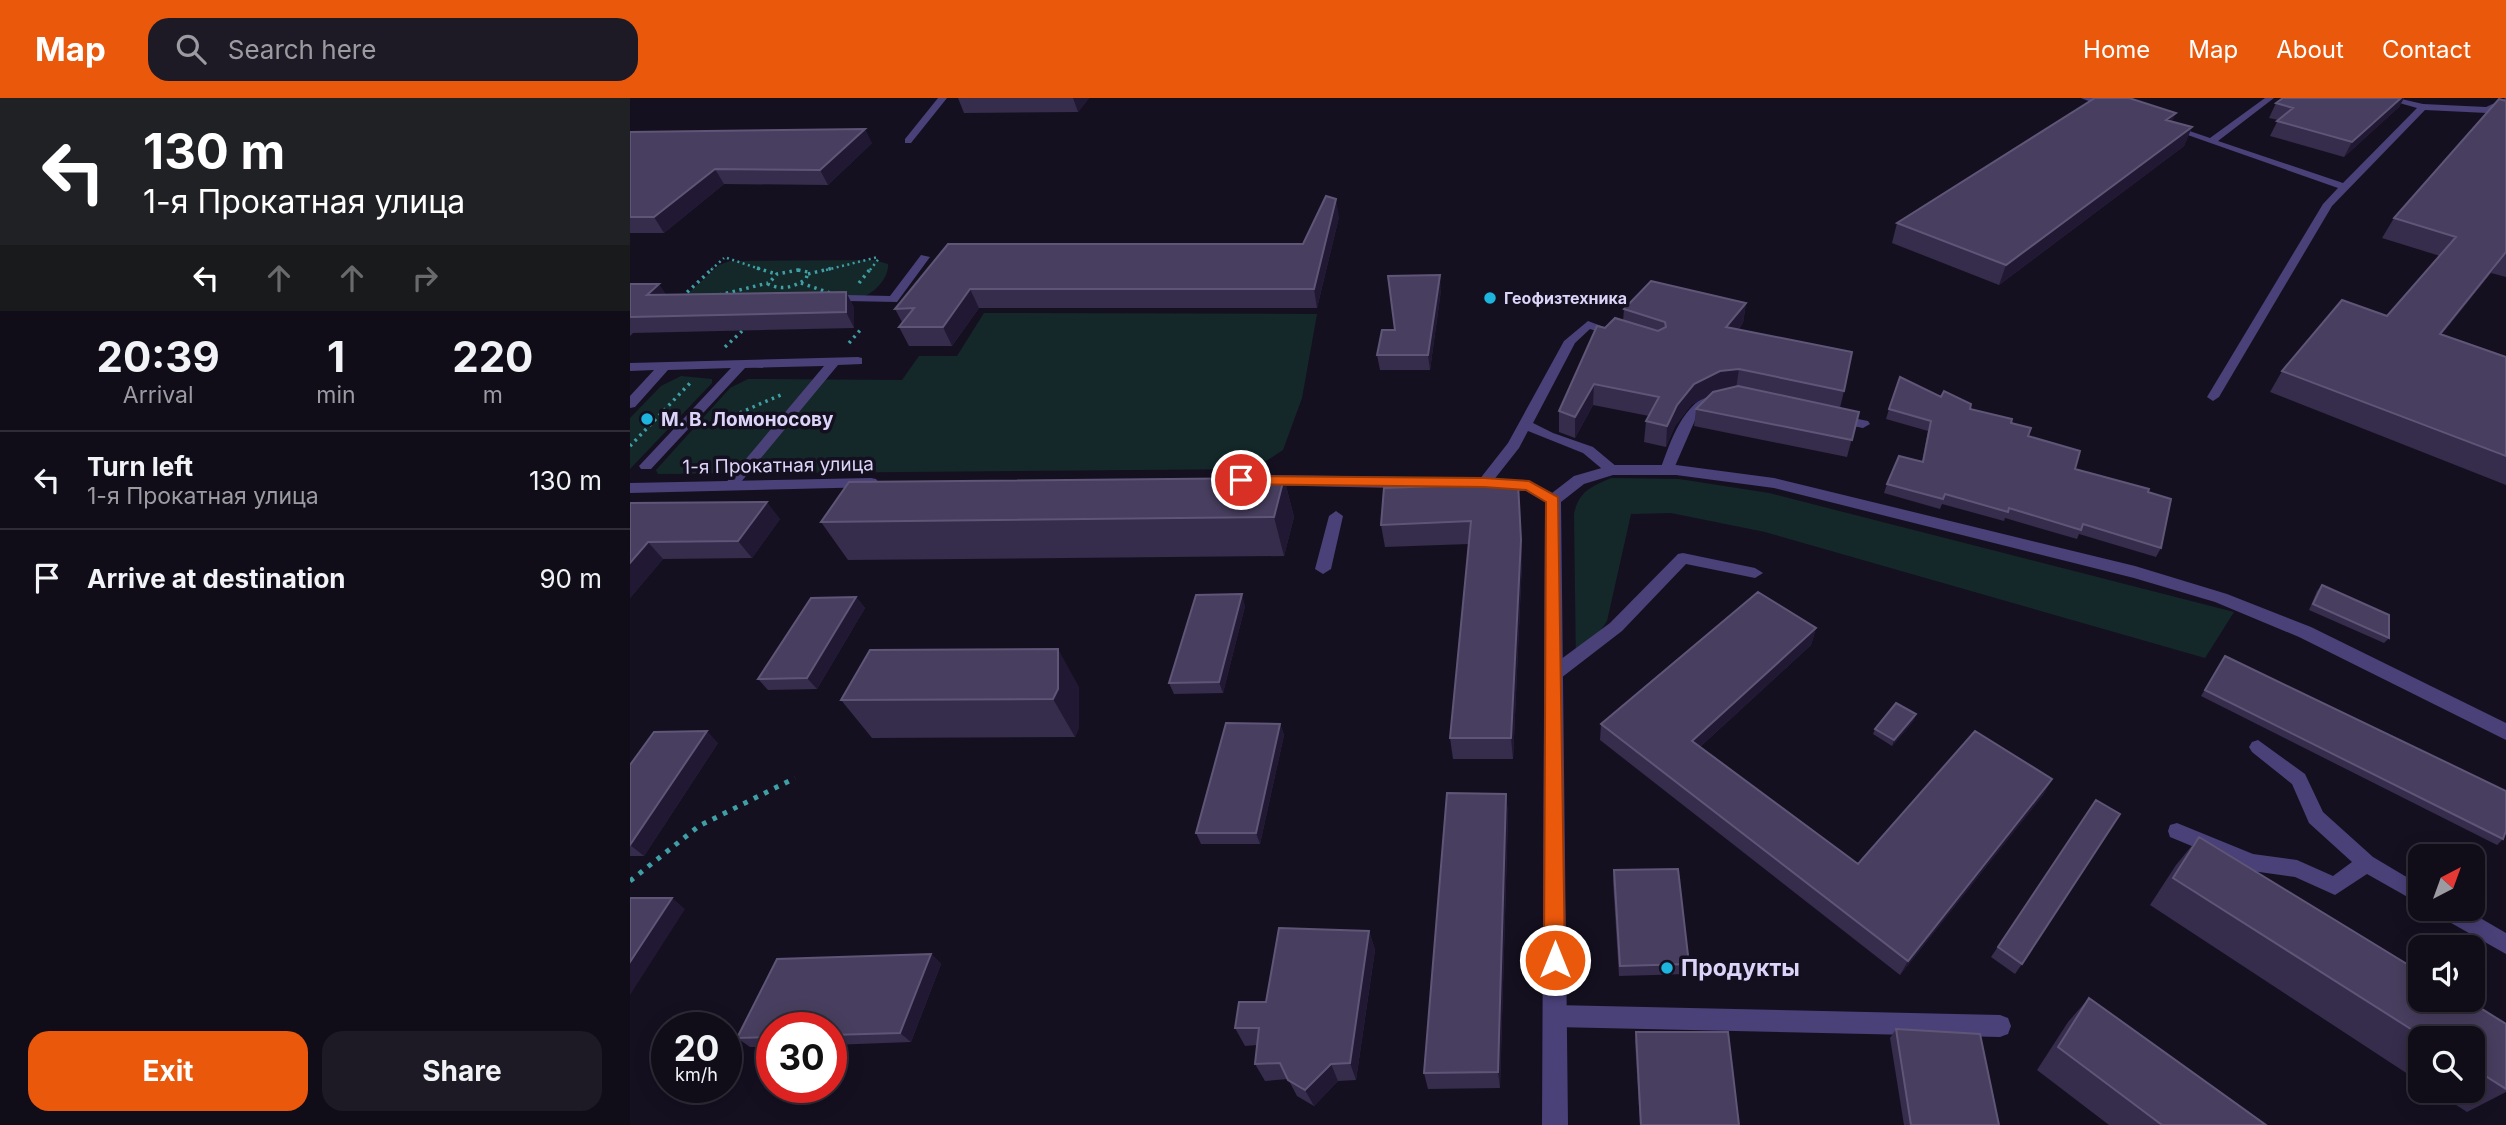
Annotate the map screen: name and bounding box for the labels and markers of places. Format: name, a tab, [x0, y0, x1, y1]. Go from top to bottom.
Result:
place label: Геофизтехника	[1504, 288, 1627, 308]
marker: Геофизтехника	[1482, 290, 1498, 306]
place label: М. В. Ломоносову	[661, 408, 834, 431]
marker: М. В. Ломоносову	[639, 411, 655, 427]
pin	[1211, 450, 1271, 510]
place label: Продукты	[1681, 954, 1800, 982]
marker: Продукты	[1659, 960, 1675, 976]

